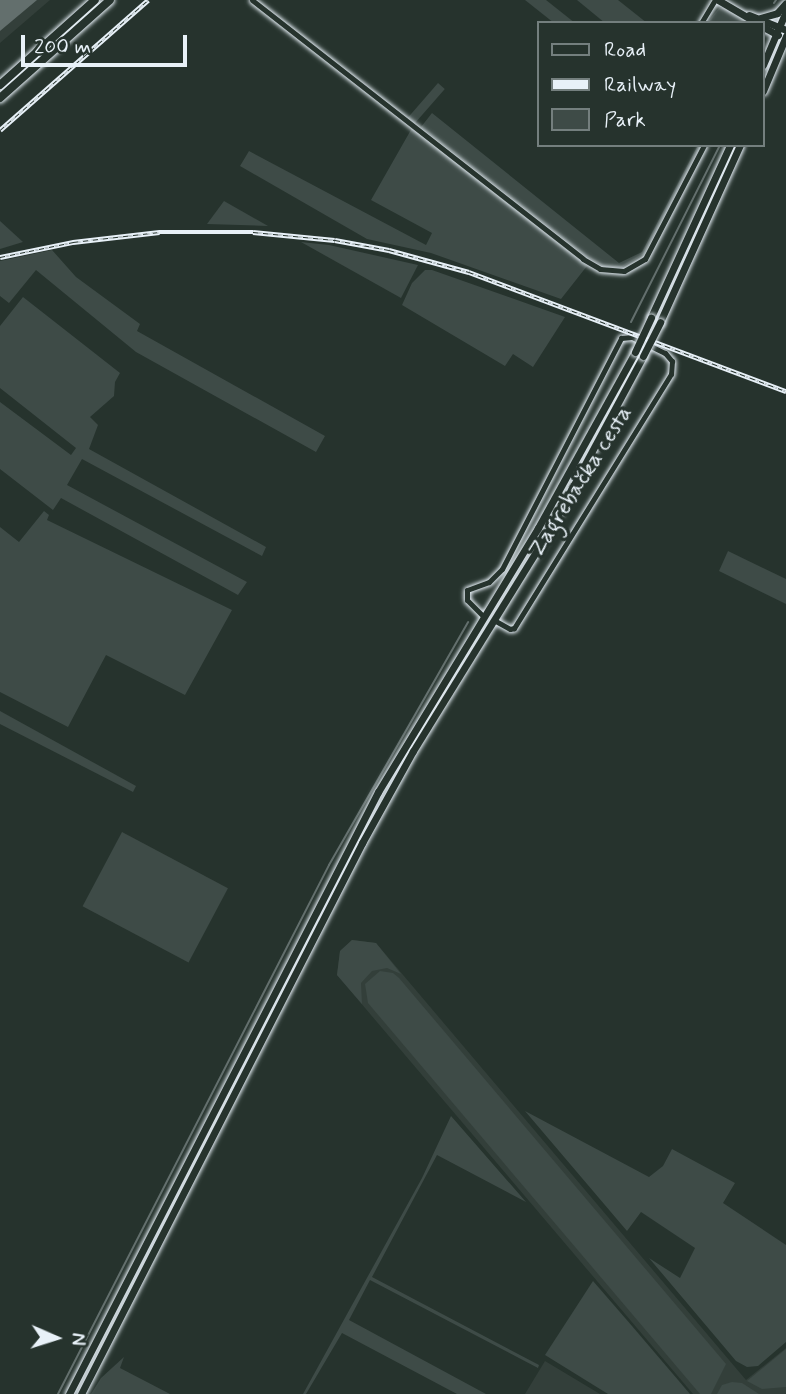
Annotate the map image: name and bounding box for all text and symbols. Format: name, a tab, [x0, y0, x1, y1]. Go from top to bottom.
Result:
scale bar	[24, 21, 191, 65]
legend	[538, 21, 765, 147]
text: 200 m	[34, 33, 91, 61]
text: Road	[604, 36, 646, 64]
text: Railway	[604, 71, 676, 99]
text: Park	[604, 106, 646, 134]
street label: Zagrebačka cesta	[523, 401, 639, 563]
north arrow	[21, 1303, 91, 1373]
text: N	[65, 1332, 90, 1346]

